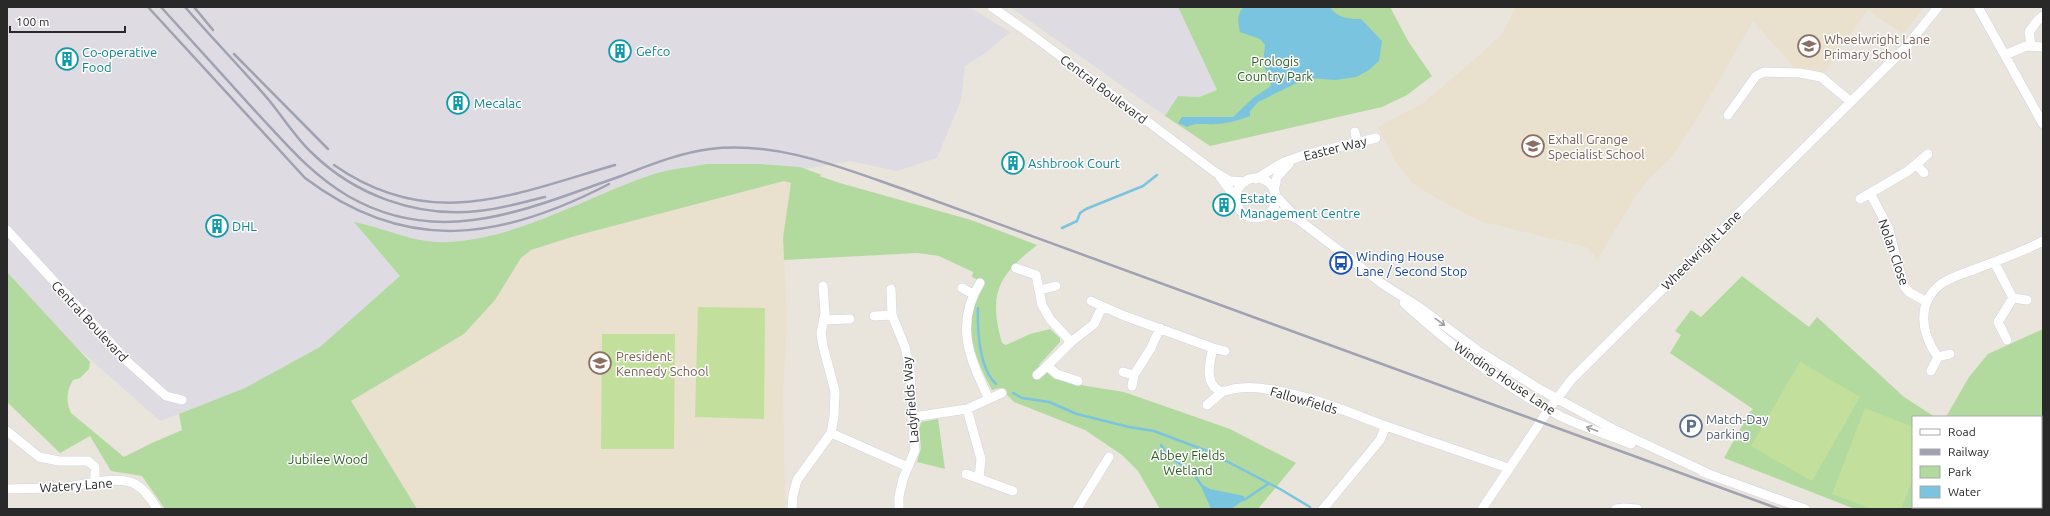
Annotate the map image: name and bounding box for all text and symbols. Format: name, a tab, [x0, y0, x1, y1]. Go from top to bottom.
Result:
scale bar	[10, 8, 125, 34]
text: 100 m	[16, 15, 49, 28]
place label: Wheelwright Lane Primary School	[1824, 32, 1930, 61]
school or university icon: Wheelwright Lane Primary School	[1796, 33, 1822, 59]
building icon: Gefco	[607, 38, 633, 64]
place label: Gefco	[636, 44, 670, 58]
place label: Co-operative Food	[82, 45, 157, 74]
building icon: Co-operative Food	[54, 46, 80, 72]
street label: Central Boulevard	[1058, 52, 1150, 126]
park label: Prologis Country Park	[1237, 54, 1313, 83]
building icon: Mecalac	[445, 90, 471, 116]
place label: Mecalac	[474, 96, 521, 110]
place label: Exhall Grange Specialist School	[1548, 132, 1645, 161]
street label: Easter Way	[1302, 133, 1368, 163]
school or university icon: Exhall Grange Specialist School	[1520, 133, 1546, 159]
building icon: Ashbrook Court	[1000, 150, 1026, 176]
place label: Ashbrook Court	[1028, 156, 1120, 170]
place label: Estate Management Centre	[1240, 191, 1360, 220]
building icon: Estate Management Centre	[1211, 192, 1237, 218]
street label: Wheelwright Lane	[1658, 207, 1744, 293]
building icon: DHL	[204, 213, 230, 239]
street label: Nolan Close	[1876, 217, 1912, 287]
place label: DHL	[232, 219, 257, 233]
place label: Winding House Lane / Second Stop	[1356, 249, 1467, 278]
bus stop icon: Winding House Lane / Second Stop	[1328, 250, 1354, 276]
street label: Central Boulevard	[49, 278, 131, 364]
one-way arrow	[1434, 318, 1445, 326]
street label: Winding House Lane	[1452, 339, 1558, 417]
place label: President Kennedy School	[616, 349, 709, 378]
school or university icon: President Kennedy School	[587, 350, 613, 376]
street label: Ladyfields Way	[899, 356, 921, 444]
street label: Fallowfields	[1269, 384, 1340, 416]
place label: Match-Day parking	[1706, 412, 1768, 441]
parking icon: Match-Day parking	[1678, 413, 1704, 439]
legend	[1912, 416, 2042, 508]
one-way arrow	[1587, 424, 1599, 432]
text: Road	[1948, 425, 1976, 438]
text: Railway	[1948, 445, 1989, 458]
park label: Abbey Fields Wetland	[1151, 448, 1225, 477]
park label: Jubilee Wood	[288, 452, 368, 466]
text: Park	[1948, 465, 1972, 478]
street label: Watery Lane	[39, 475, 113, 495]
text: Water	[1948, 485, 1981, 498]

